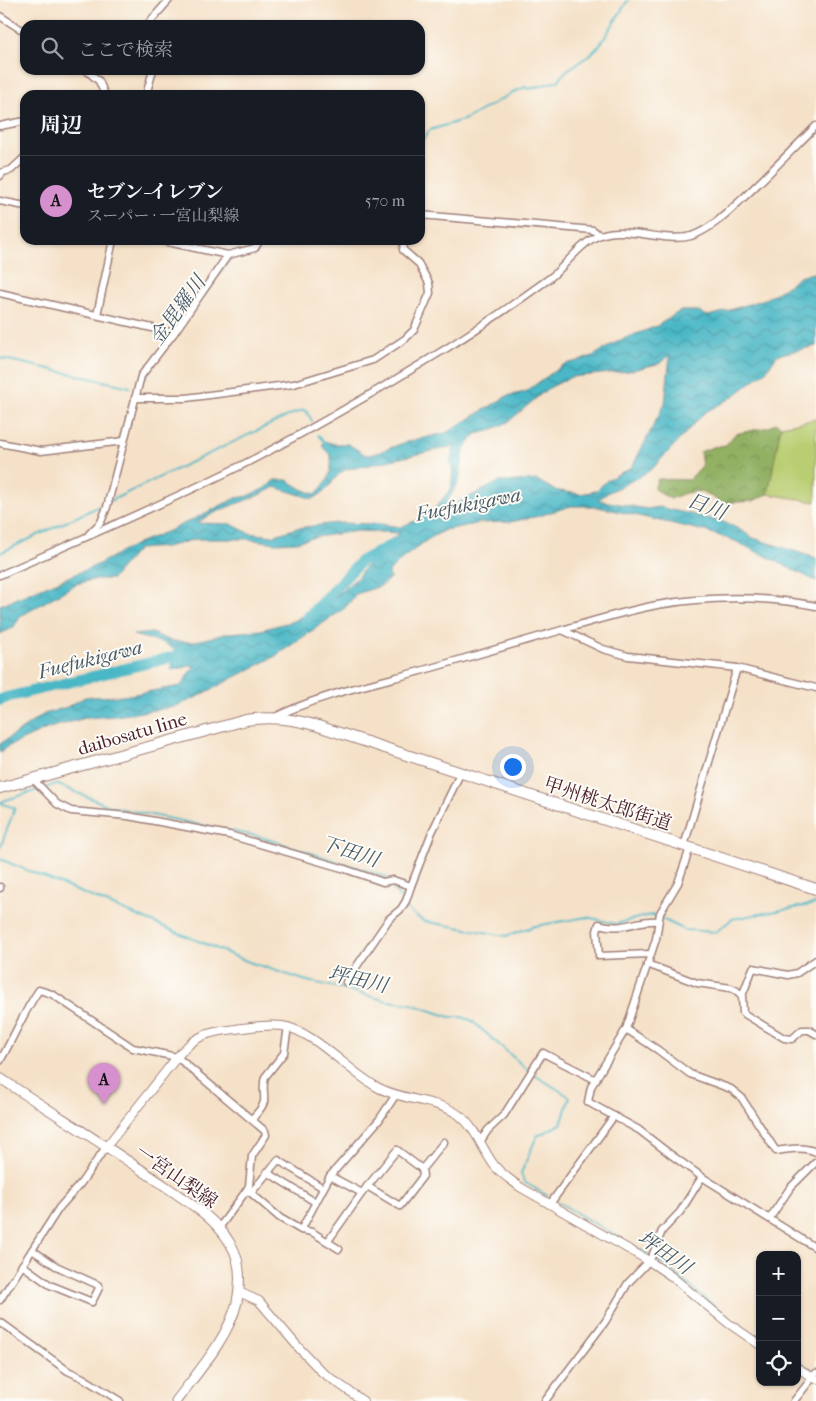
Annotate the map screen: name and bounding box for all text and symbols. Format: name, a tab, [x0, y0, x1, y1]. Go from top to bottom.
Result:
search box	[20, 20, 425, 75]
icon: search	[38, 34, 66, 62]
text: ここで検索	[78, 39, 173, 61]
text: 周辺	[40, 113, 82, 137]
text: セブン-イレブン	[87, 181, 223, 203]
text: A	[51, 191, 61, 210]
text: 570 m	[365, 191, 405, 210]
text: スーパー · 一宮山梨線	[87, 206, 240, 225]
water label: 金毘羅川	[145, 270, 211, 349]
water label: Fuefukigawa	[413, 483, 523, 526]
water label: 日川	[684, 489, 731, 525]
water label: Fuefukigawa	[35, 635, 145, 684]
street label: daibosatu line	[75, 708, 190, 760]
your location	[500, 754, 526, 780]
street label: 甲州桃太郎街道	[541, 773, 674, 835]
water label: 下田川	[318, 831, 384, 872]
water label: 坪田川	[326, 962, 392, 998]
pin: A	[88, 1063, 120, 1104]
street label: 一宮山梨線	[131, 1141, 222, 1213]
water label: 坪田川	[634, 1226, 698, 1280]
map controls	[756, 1251, 801, 1386]
button: +	[756, 1251, 801, 1296]
button: −	[756, 1296, 801, 1341]
button: locate	[756, 1341, 801, 1386]

